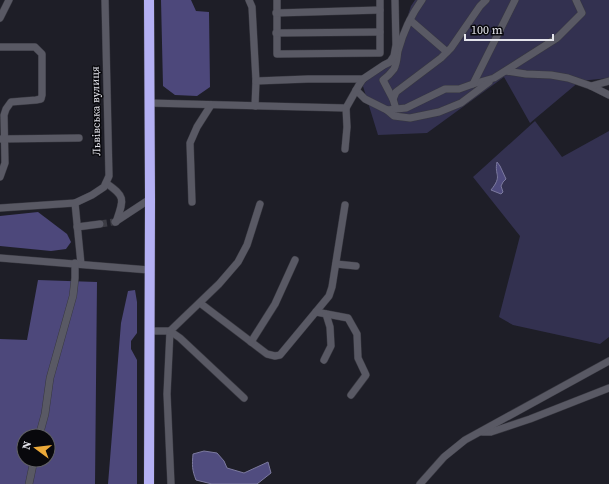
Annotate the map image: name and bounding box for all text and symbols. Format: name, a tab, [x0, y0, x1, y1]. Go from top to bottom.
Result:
scale bar	[465, 16, 553, 42]
text: 100 m	[471, 22, 503, 38]
street label: Львівська вулиця	[88, 66, 104, 156]
north arrow	[16, 428, 56, 468]
text: N	[19, 440, 35, 451]

